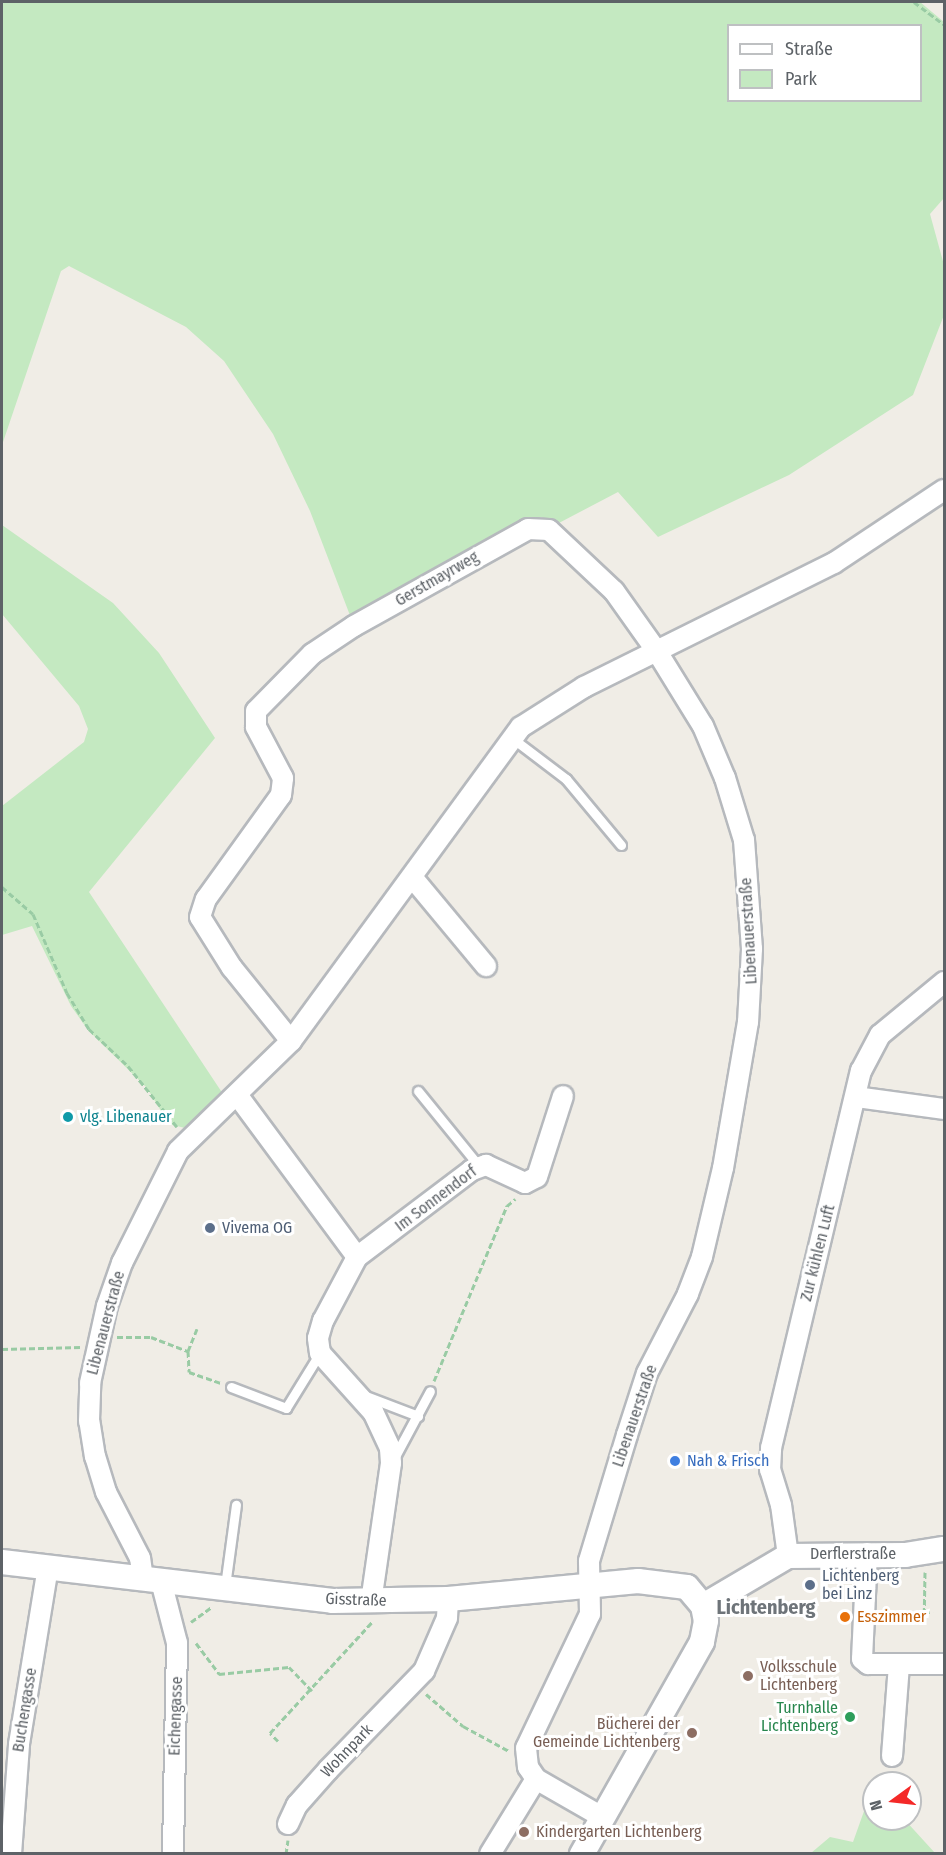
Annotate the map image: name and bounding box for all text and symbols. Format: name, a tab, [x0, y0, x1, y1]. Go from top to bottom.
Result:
legend	[727, 24, 922, 102]
text: Straße	[785, 38, 833, 60]
text: Park	[785, 68, 817, 90]
street label: Gerstmayrweg	[392, 547, 482, 611]
street label: Libenauerstraße	[737, 877, 761, 985]
place label: vlg. Libenauer	[80, 1107, 172, 1127]
marker: vlg. Libenauer	[61, 1110, 75, 1124]
street label: Im Sonnendorf	[391, 1162, 481, 1236]
street label: Zur kühlen Luft	[797, 1203, 839, 1303]
place label: Vivema OG	[222, 1218, 292, 1238]
marker: Vivema OG	[203, 1221, 217, 1235]
street label: Libenauerstraße	[83, 1269, 129, 1377]
street label: Libenauerstraße	[609, 1362, 661, 1470]
place label: Nah & Frisch	[687, 1451, 769, 1471]
marker: Nah & Frisch	[668, 1454, 682, 1468]
street label: Derflerstraße	[810, 1544, 896, 1564]
place label: Lichtenberg bei Linz	[822, 1566, 899, 1604]
marker: Lichtenberg bei Linz	[803, 1578, 817, 1592]
street label: Gisstraße	[325, 1589, 387, 1611]
district label: Lichtenberg	[716, 1595, 816, 1619]
place label: Esszimmer	[857, 1607, 926, 1627]
marker: Esszimmer	[838, 1610, 852, 1624]
place label: Volksschule Lichtenberg	[760, 1657, 837, 1695]
street label: Buchengasse	[9, 1666, 41, 1754]
marker: Volksschule Lichtenberg	[741, 1669, 755, 1683]
street label: Eichengasse	[165, 1676, 187, 1756]
place label: Turnhalle Lichtenberg	[761, 1698, 838, 1736]
marker: Turnhalle Lichtenberg	[843, 1710, 857, 1724]
place label: Bücherei der Gemeinde Lichtenberg	[533, 1714, 680, 1752]
street label: Wohnpark	[317, 1720, 377, 1782]
marker: Bücherei der Gemeinde Lichtenberg	[685, 1726, 699, 1740]
north arrow	[862, 1771, 922, 1831]
text: N	[866, 1798, 886, 1812]
place label: Kindergarten Lichtenberg	[536, 1822, 702, 1842]
marker: Kindergarten Lichtenberg	[517, 1825, 531, 1839]

